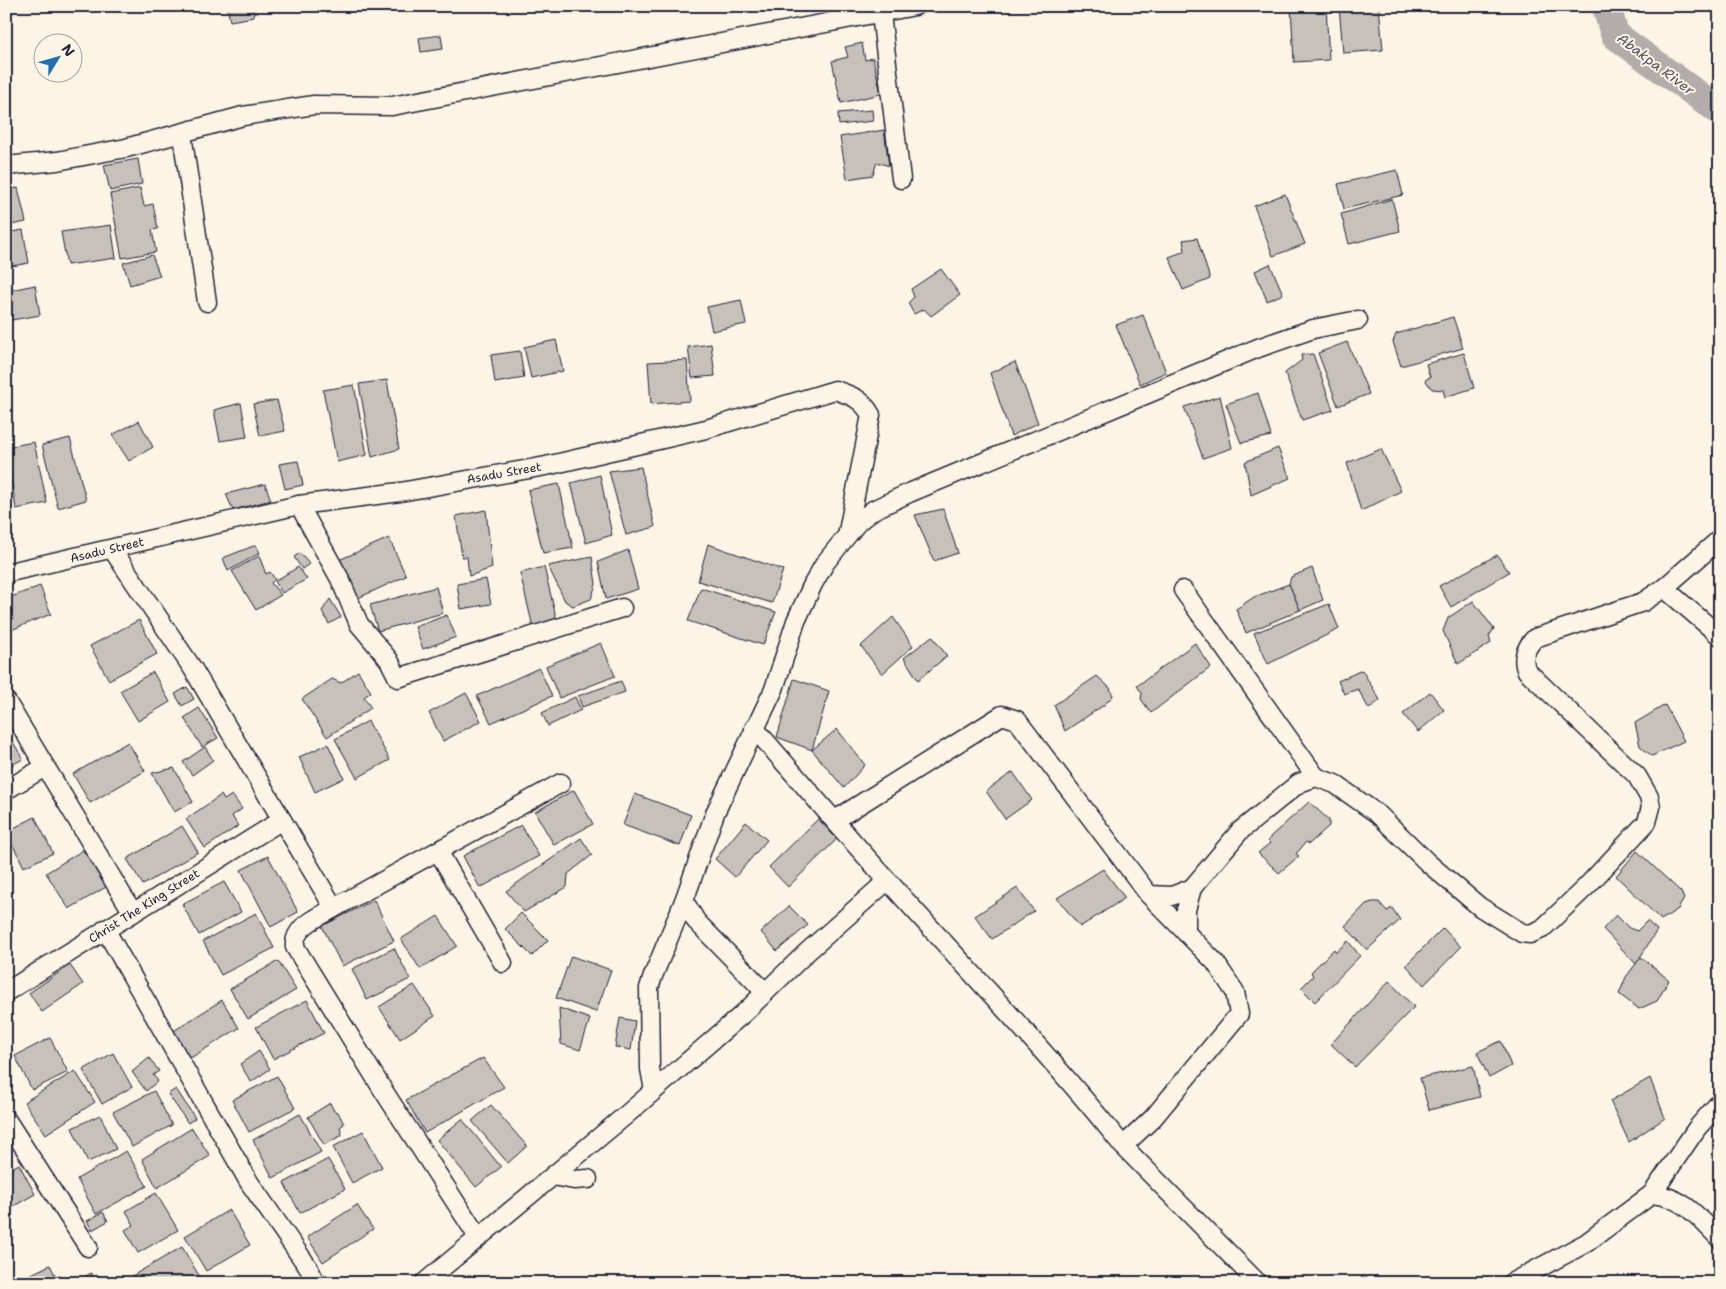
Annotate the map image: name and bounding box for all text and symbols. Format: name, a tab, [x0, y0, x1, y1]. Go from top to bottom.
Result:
water label: Abakpa River	[1614, 29, 1698, 99]
north arrow	[32, 32, 82, 82]
text: N	[58, 40, 79, 60]
street label: Asadu Street	[465, 459, 543, 487]
street label: Asadu Street	[68, 534, 146, 566]
street label: Christ The King Street	[86, 865, 202, 947]

